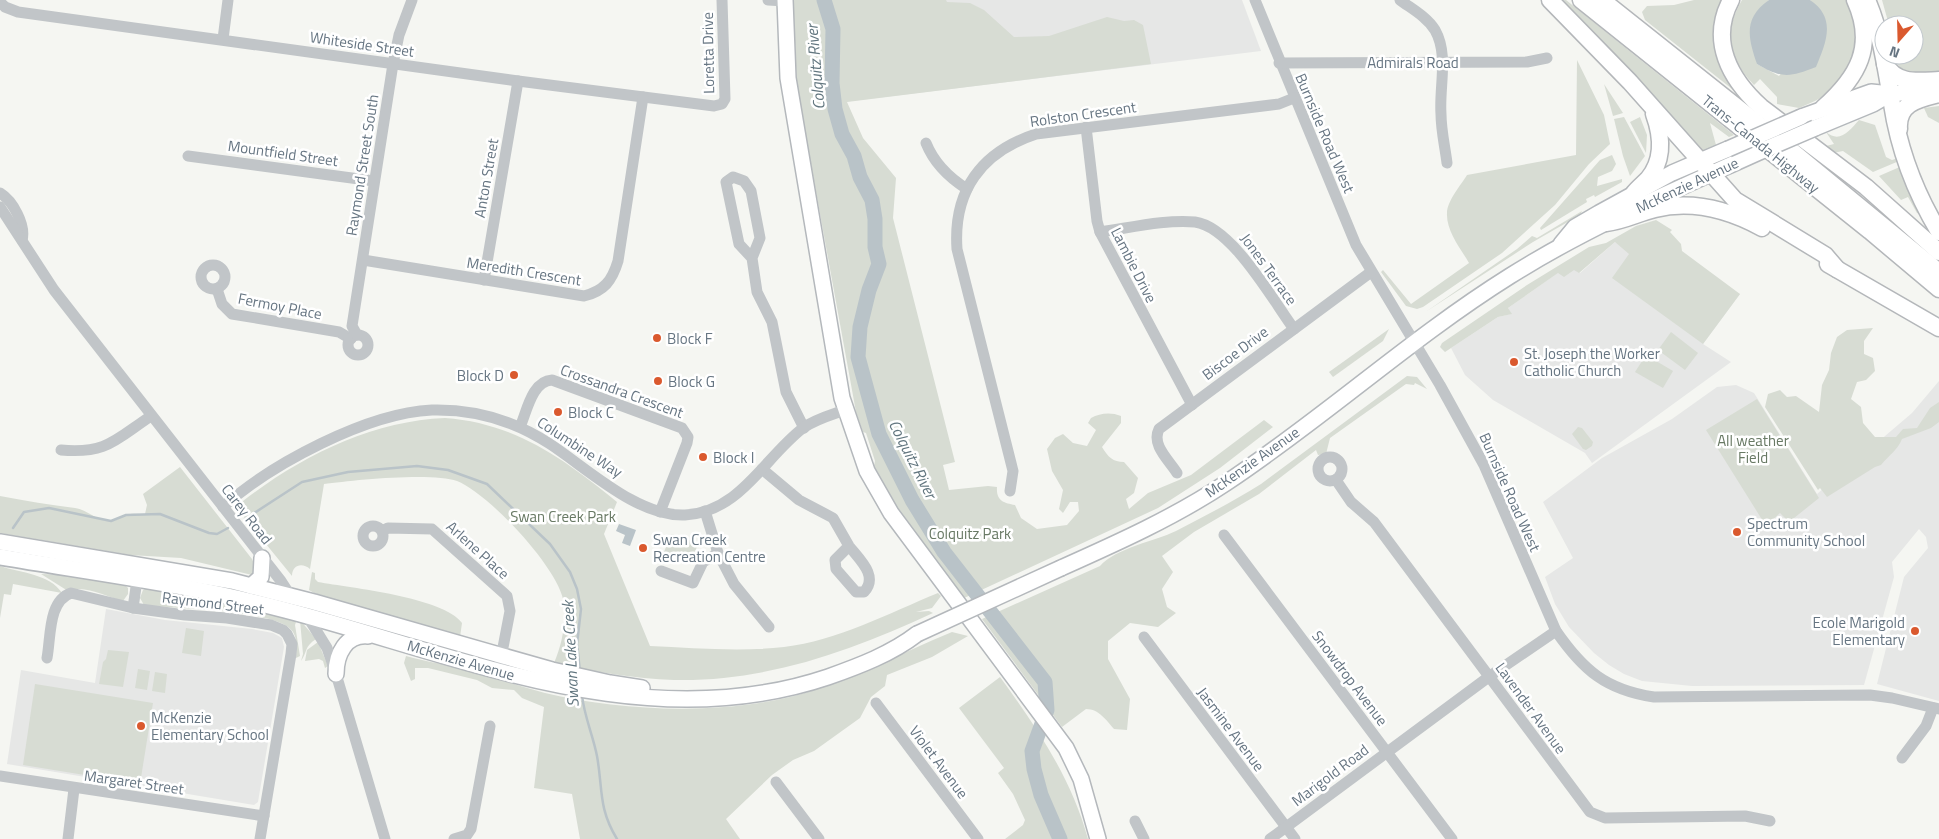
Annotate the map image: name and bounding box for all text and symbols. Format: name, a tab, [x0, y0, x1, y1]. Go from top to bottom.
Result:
street label: Loretta Drive	[696, 12, 720, 94]
north arrow	[1874, 15, 1924, 65]
water label: Colquitz River	[799, 21, 831, 111]
street label: Whiteside Street	[308, 25, 416, 63]
text: N	[1886, 41, 1903, 64]
street label: Admirals Road	[1367, 51, 1459, 74]
street label: Burnside Road West	[1289, 70, 1361, 197]
street label: Trans-Canada Highway	[1697, 89, 1825, 199]
street label: Raymond Street South	[339, 93, 385, 237]
street label: Rolston Crescent	[1028, 95, 1138, 133]
street label: Mountfield Street	[226, 134, 340, 172]
street label: Anton Street	[468, 136, 504, 219]
street label: McKenzie Avenue	[1632, 151, 1742, 219]
street label: Lambie Drive	[1105, 223, 1163, 307]
street label: Jones Terrace	[1235, 228, 1303, 310]
street label: Meredith Crescent	[465, 251, 584, 292]
street label: Fermoy Place	[236, 287, 324, 325]
street label: Biscoe Drive	[1197, 320, 1273, 386]
place label: Block F	[667, 327, 713, 350]
marker: Block F	[651, 332, 663, 344]
place label: St. Joseph the Worker Catholic Church	[1524, 342, 1660, 382]
marker: St. Joseph the Worker Catholic Church	[1508, 356, 1520, 368]
street label: Crossandra Crescent	[557, 358, 687, 424]
place label: Block D	[457, 364, 504, 387]
marker: Block D	[508, 369, 520, 381]
place label: Block G	[668, 370, 715, 393]
marker: Block G	[652, 375, 664, 387]
place label: Block C	[568, 401, 614, 424]
marker: Block C	[552, 406, 564, 418]
street label: Columbine Way	[533, 411, 627, 483]
water label: Colquitz River	[883, 415, 944, 504]
street label: McKenzie Avenue	[1200, 421, 1304, 503]
street label: Burnside Road West	[1473, 429, 1547, 556]
park label: All weather Field	[1717, 429, 1789, 469]
place label: Block I	[713, 446, 754, 469]
marker: Block I	[697, 451, 709, 463]
street label: Carey Road	[216, 479, 278, 549]
park label: Swan Creek Park	[510, 505, 616, 528]
place label: Spectrum Community School	[1747, 512, 1865, 552]
street label: Arlene Place	[441, 515, 515, 585]
park label: Colquitz Park	[929, 522, 1011, 545]
marker: Spectrum Community School	[1731, 526, 1743, 538]
place label: Swan Creek Recreation Centre	[653, 528, 766, 568]
marker: Swan Creek Recreation Centre	[637, 542, 649, 554]
street label: Raymond Street	[161, 585, 266, 621]
water label: Swan Lake Creek	[555, 598, 585, 708]
place label: Ecole Marigold Elementary	[1813, 611, 1905, 651]
street label: Snowdrop Avenue	[1306, 625, 1394, 731]
marker: Ecole Marigold Elementary	[1909, 625, 1921, 637]
street label: McKenzie Avenue	[405, 634, 517, 686]
street label: Lavender Avenue	[1490, 657, 1572, 759]
street label: Jasmine Avenue	[1192, 682, 1270, 776]
place label: McKenzie Elementary School	[151, 706, 269, 746]
marker: McKenzie Elementary School	[135, 720, 147, 732]
street label: Violet Avenue	[904, 721, 974, 803]
street label: Marigold Road	[1287, 738, 1373, 812]
street label: Margaret Street	[83, 764, 186, 800]

